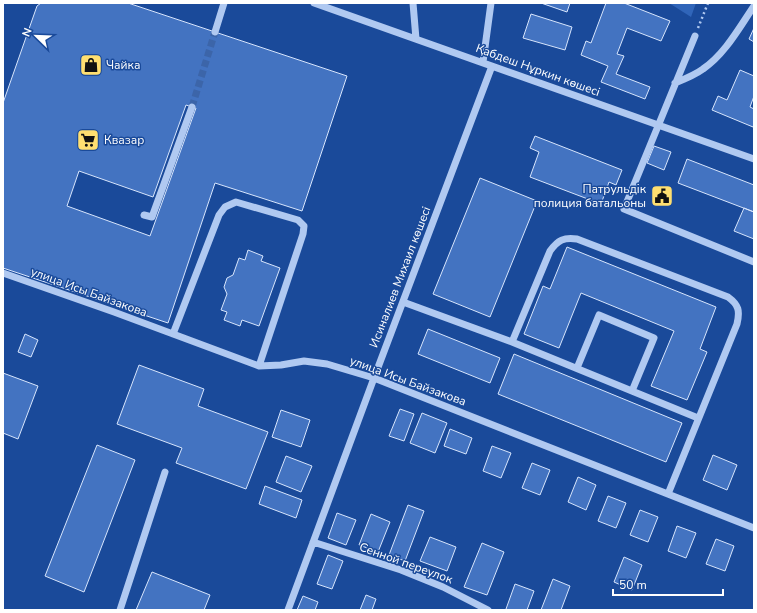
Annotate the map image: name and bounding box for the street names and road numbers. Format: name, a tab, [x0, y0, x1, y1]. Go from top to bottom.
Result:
street label: Қабдеш Нұркин көшесі	[474, 40, 602, 100]
street label: Исиналиев Михаил көшесі	[366, 204, 434, 350]
street label: улица Исы Байзакова	[29, 263, 149, 321]
street label: улица Исы Байзакова	[348, 352, 468, 410]
street label: Сенной переулок	[357, 539, 456, 588]

